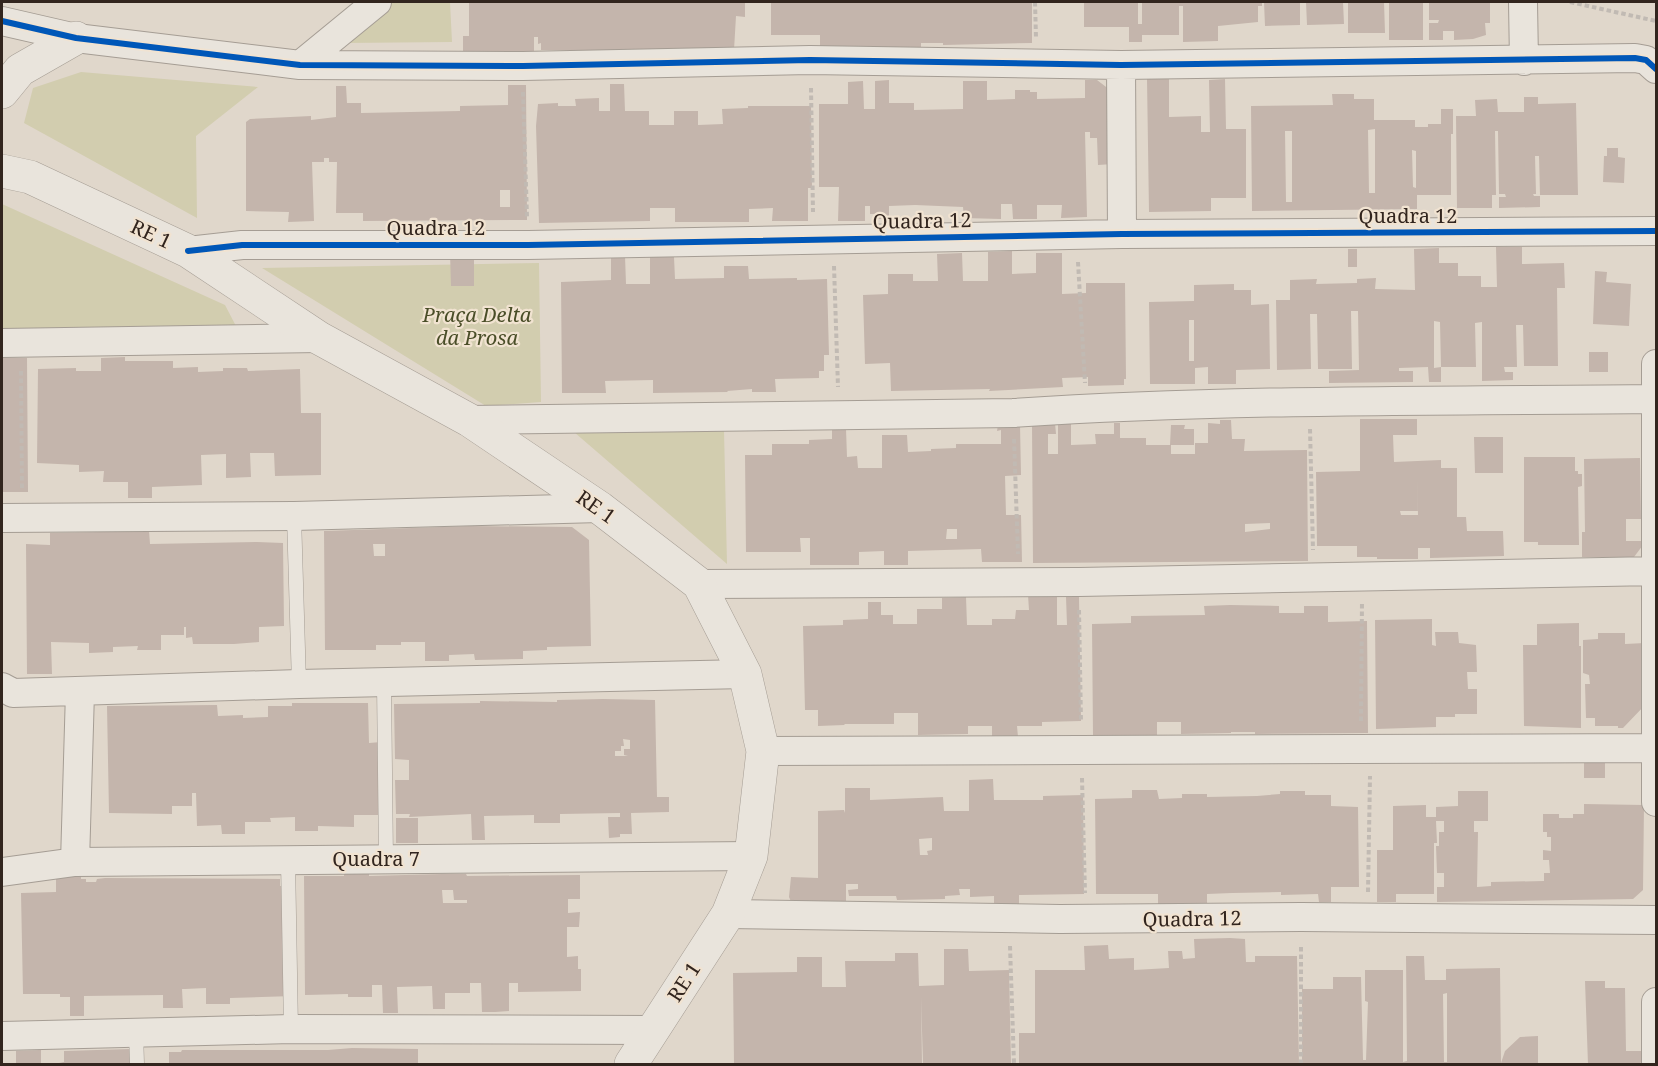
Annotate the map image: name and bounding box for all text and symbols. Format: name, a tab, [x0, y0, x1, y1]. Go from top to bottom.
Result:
street label: Quadra 12	[1359, 202, 1457, 229]
street label: Quadra 12	[872, 206, 972, 235]
street label: RE 1	[126, 212, 176, 255]
street label: Quadra 12	[387, 214, 485, 241]
park label: Praça Delta da Prosa	[422, 301, 532, 351]
street label: RE 1	[571, 483, 621, 530]
street label: Quadra 7	[332, 845, 420, 872]
street label: Quadra 12	[1142, 904, 1242, 933]
street label: RE 1	[661, 957, 706, 1007]

